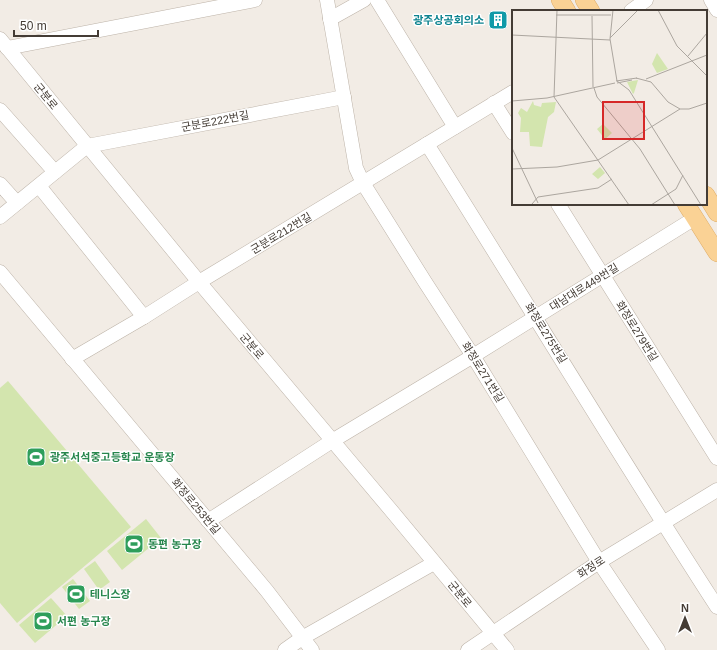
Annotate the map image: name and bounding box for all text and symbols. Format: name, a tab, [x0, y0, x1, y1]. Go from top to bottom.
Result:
building icon: 광주상공회의소	[487, 9, 509, 31]
inset map	[512, 10, 707, 205]
scale bar	[14, 12, 98, 38]
place label: 광주상공회의소	[413, 14, 484, 26]
text: 50 m	[20, 19, 47, 33]
street label: 군분로	[32, 80, 60, 112]
street label: 군분로222번길	[180, 109, 250, 133]
street label: 군분로212번길	[248, 210, 314, 256]
street label: 대남대로449번길	[547, 261, 621, 313]
street label: 화정로279번길	[614, 299, 660, 363]
street label: 화정로275번길	[523, 301, 569, 365]
street label: 군분로	[238, 331, 266, 361]
street label: 화정로271번길	[460, 340, 506, 404]
sports icon: 광주서석중고등학교 운동장	[25, 446, 47, 468]
place label: 광주서석중고등학교 운동장	[50, 451, 175, 463]
street label: 화정로253번길	[169, 476, 223, 536]
sports icon: 동편 농구장	[123, 533, 145, 555]
place label: 동편 농구장	[148, 538, 202, 550]
street label: 화정로	[575, 554, 607, 580]
street label: 군분로	[446, 578, 474, 610]
sports icon: 테니스장	[65, 583, 87, 605]
place label: 테니스장	[90, 588, 130, 600]
north arrow	[665, 598, 705, 638]
text: N	[681, 602, 689, 614]
sports icon: 서편 농구장	[32, 610, 54, 632]
place label: 서편 농구장	[57, 615, 111, 627]

